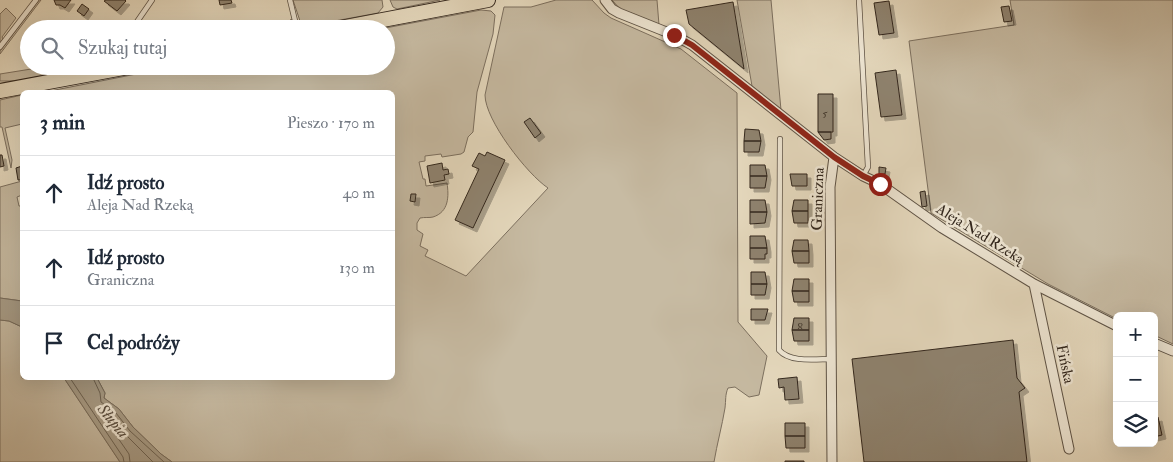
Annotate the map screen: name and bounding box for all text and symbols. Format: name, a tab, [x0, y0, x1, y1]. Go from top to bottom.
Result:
search box	[20, 20, 395, 75]
route end	[663, 24, 686, 47]
icon: search	[38, 34, 66, 62]
text: Szukaj tutaj	[78, 36, 167, 60]
house number: 5	[822, 106, 828, 121]
text: 3 min	[40, 109, 85, 136]
text: Pieszo · 170 m	[287, 113, 375, 133]
street label: Graniczna	[807, 166, 829, 231]
text: Idź prosto	[87, 171, 164, 195]
route start	[869, 173, 892, 196]
icon: ahead	[40, 179, 68, 207]
text: 40 m	[342, 183, 375, 203]
text: Aleja Nad Rzeką	[87, 195, 193, 215]
street label: Aleja Nad Rzeką	[932, 199, 1029, 269]
text: Idź prosto	[87, 246, 164, 270]
icon: ahead	[40, 254, 68, 282]
text: 130 m	[339, 258, 375, 278]
text: Graniczna	[87, 270, 154, 290]
map controls	[1113, 312, 1158, 447]
button: +	[1113, 312, 1158, 357]
house number: 8	[797, 320, 803, 335]
icon: arrive	[40, 329, 68, 357]
text: Cel podróży	[87, 331, 180, 355]
street label: Fińska	[1052, 343, 1079, 386]
button: −	[1113, 357, 1158, 402]
water label: Słupia	[92, 399, 133, 442]
button: layers	[1113, 402, 1158, 447]

